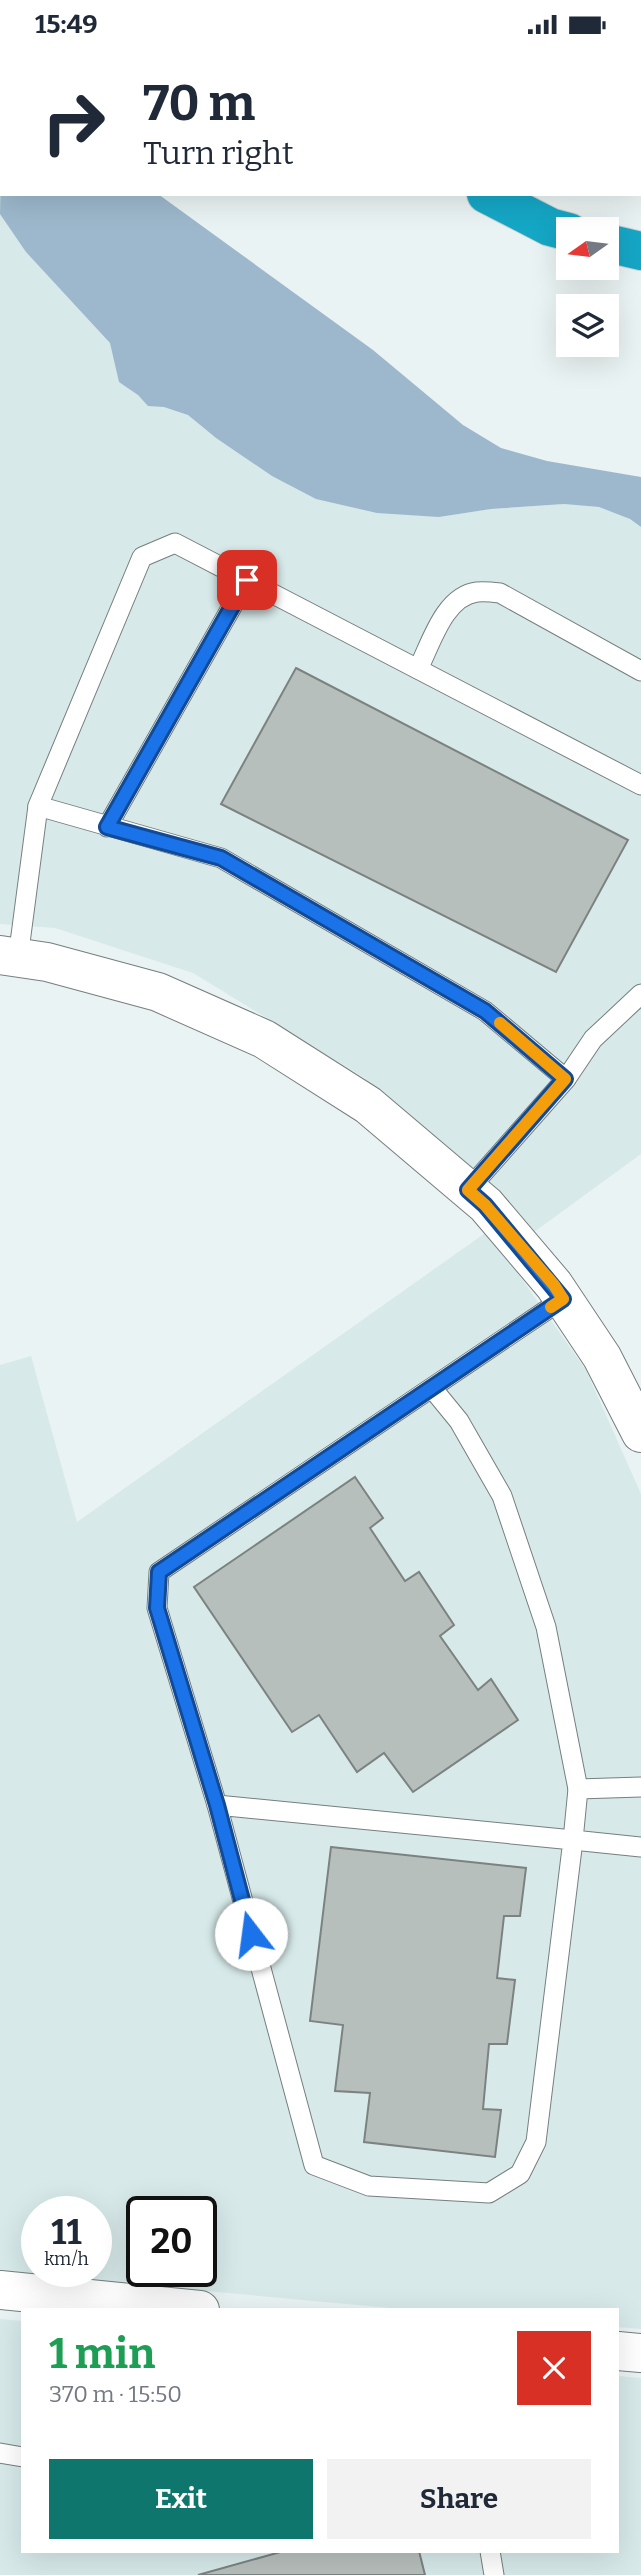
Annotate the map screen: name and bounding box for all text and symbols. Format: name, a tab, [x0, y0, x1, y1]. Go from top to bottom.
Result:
text: 15:49	[35, 9, 98, 40]
text: 70 m	[143, 74, 255, 133]
icon: right	[28, 77, 119, 168]
text: Turn right	[143, 134, 294, 172]
north arrow	[556, 217, 620, 280]
map controls	[556, 217, 619, 357]
button: layers	[556, 294, 619, 357]
pin	[217, 550, 277, 610]
icon: arrive	[228, 561, 266, 599]
position arrow	[214, 1897, 288, 1971]
speed limit sign: 20	[126, 2196, 217, 2287]
text: 11	[51, 2211, 82, 2253]
text: km/h	[44, 2248, 89, 2270]
text: 1 min	[49, 2329, 155, 2379]
button: close	[517, 2331, 591, 2405]
text: 370 m · 15:50	[49, 2380, 182, 2408]
button: Exit	[49, 2459, 313, 2539]
button: Share	[327, 2459, 591, 2539]

